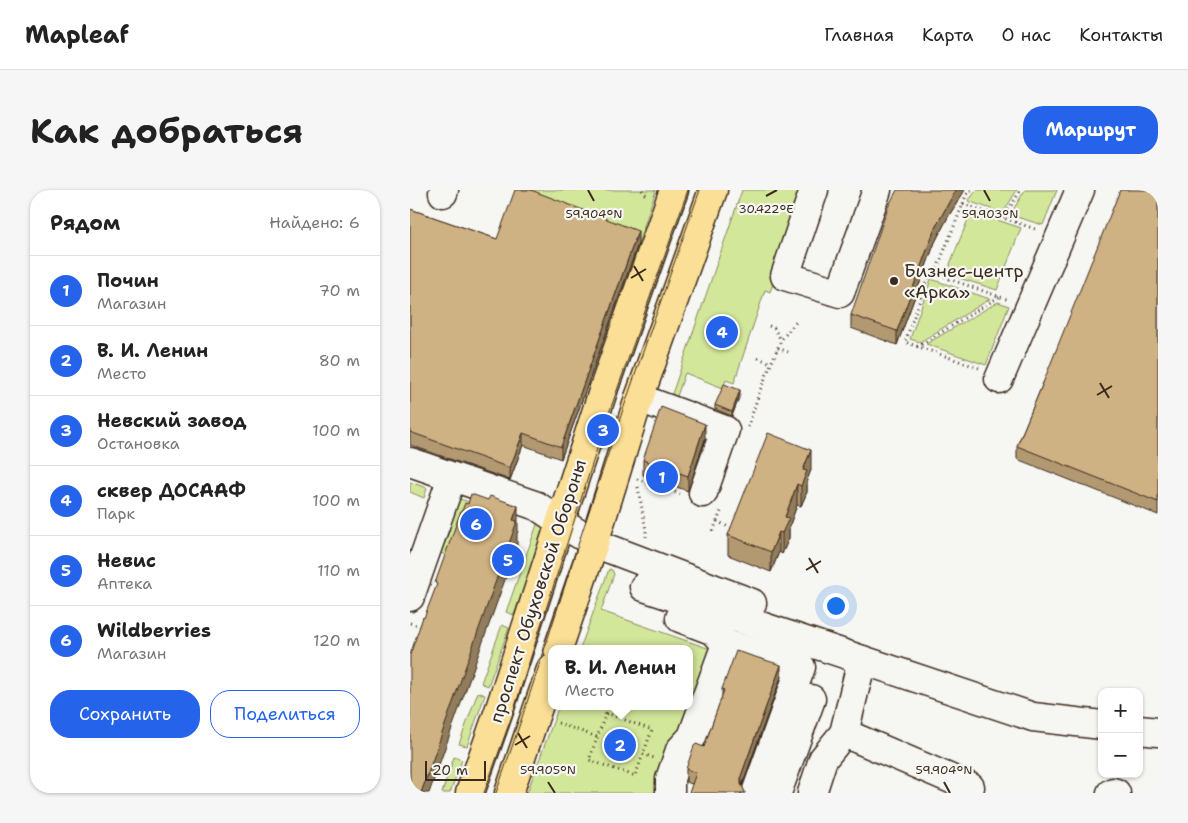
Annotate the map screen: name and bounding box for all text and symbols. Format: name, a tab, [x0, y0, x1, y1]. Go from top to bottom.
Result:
text: Mapleaf	[25, 19, 129, 51]
text: Главная	[824, 23, 894, 47]
text: Карта	[922, 23, 974, 47]
text: О нас	[1002, 23, 1051, 47]
text: Контакты	[1079, 23, 1163, 47]
button: Маршрут	[1023, 106, 1158, 154]
text: Как добраться	[30, 107, 303, 154]
text: 30.422°E	[738, 201, 794, 217]
text: 59.904°N	[566, 206, 622, 222]
text: 59.903°N	[962, 206, 1018, 222]
text: Рядом	[50, 209, 120, 237]
text: Найдено: 6	[269, 212, 360, 233]
place label: Бизнес-центр «Арка»	[904, 259, 1024, 304]
text: Почин	[97, 268, 159, 293]
marker: Бизнес-центр «Арка»	[888, 275, 900, 287]
text: 1	[62, 280, 70, 301]
text: 70 m	[319, 280, 360, 301]
text: Магазин	[97, 293, 166, 314]
pin: 4	[706, 313, 738, 351]
text: В. И. Ленин	[97, 338, 208, 363]
text: 2	[60, 350, 72, 371]
text: 80 m	[319, 350, 360, 371]
text: Место	[97, 363, 147, 384]
text: Невский завод	[97, 408, 247, 433]
pin: 3	[587, 411, 619, 449]
text: 3	[60, 420, 72, 441]
text: 100 m	[312, 420, 360, 441]
text: Остановка	[97, 433, 180, 454]
street label: проспект Обуховской Обороны	[484, 456, 592, 726]
pin: 1	[646, 458, 678, 496]
text: сквер ДОСААФ	[97, 478, 246, 503]
text: 4	[60, 490, 72, 511]
text: 100 m	[312, 490, 360, 511]
text: Парк	[97, 503, 135, 524]
pin: 6	[460, 505, 492, 543]
pin: 5	[492, 541, 524, 579]
text: Невис	[97, 548, 156, 573]
text: 5	[61, 560, 71, 581]
text: 110 m	[317, 560, 360, 581]
text: Аптека	[97, 573, 152, 594]
your location	[823, 593, 849, 619]
text: Wildberries	[97, 618, 211, 643]
text: 6	[60, 630, 72, 651]
text: 120 m	[313, 630, 360, 651]
text: Магазин	[97, 643, 166, 664]
popup	[548, 645, 693, 710]
text: В. И. Ленин	[565, 655, 676, 680]
text: Место	[565, 680, 614, 701]
map controls	[1098, 688, 1143, 778]
button: +	[1098, 688, 1143, 733]
button: Сохранить	[50, 690, 200, 738]
button: Поделиться	[210, 690, 360, 738]
pin: 2	[604, 726, 636, 764]
button: −	[1098, 733, 1143, 778]
scale bar	[425, 758, 486, 781]
text: 20 m	[432, 761, 468, 779]
text: 59.905°N	[520, 762, 576, 778]
text: 59.904°N	[916, 762, 972, 778]

